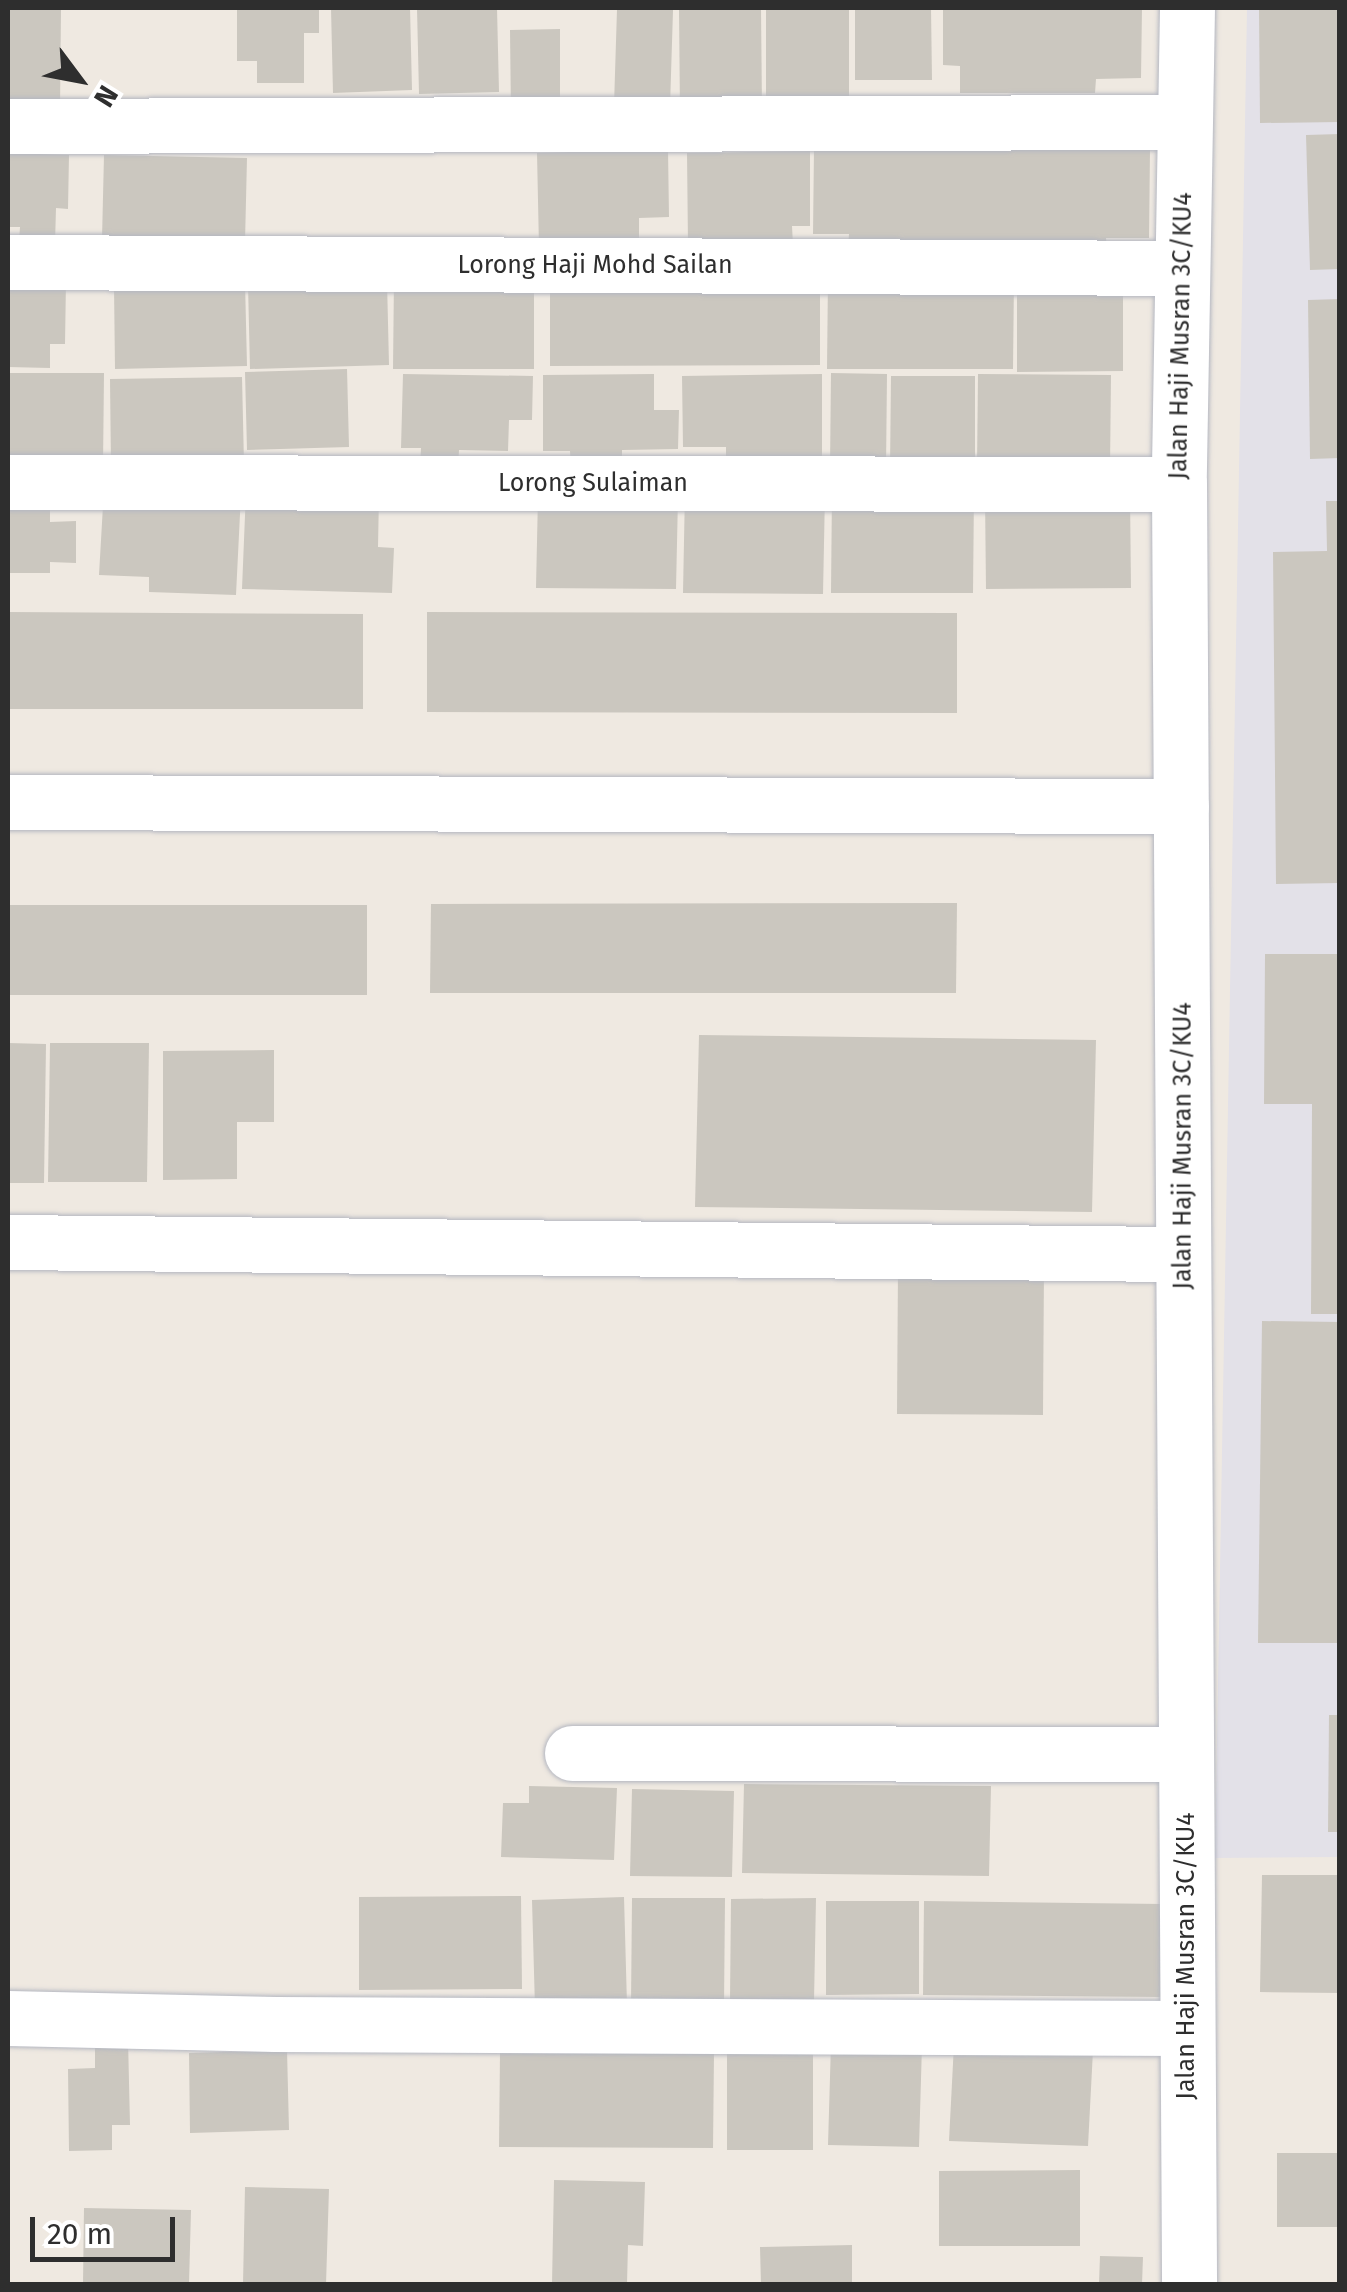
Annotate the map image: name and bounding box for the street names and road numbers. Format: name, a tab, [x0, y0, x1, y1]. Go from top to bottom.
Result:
street label: Jalan Haji Musran 3C/KU4	[1163, 192, 1199, 480]
street label: Lorong Haji Mohd Sailan	[457, 250, 733, 280]
street label: Lorong Sulaiman	[498, 468, 688, 498]
street label: Jalan Haji Musran 3C/KU4	[1168, 1002, 1198, 1290]
street label: Jalan Haji Musran 3C/KU4	[1171, 1812, 1201, 2100]

